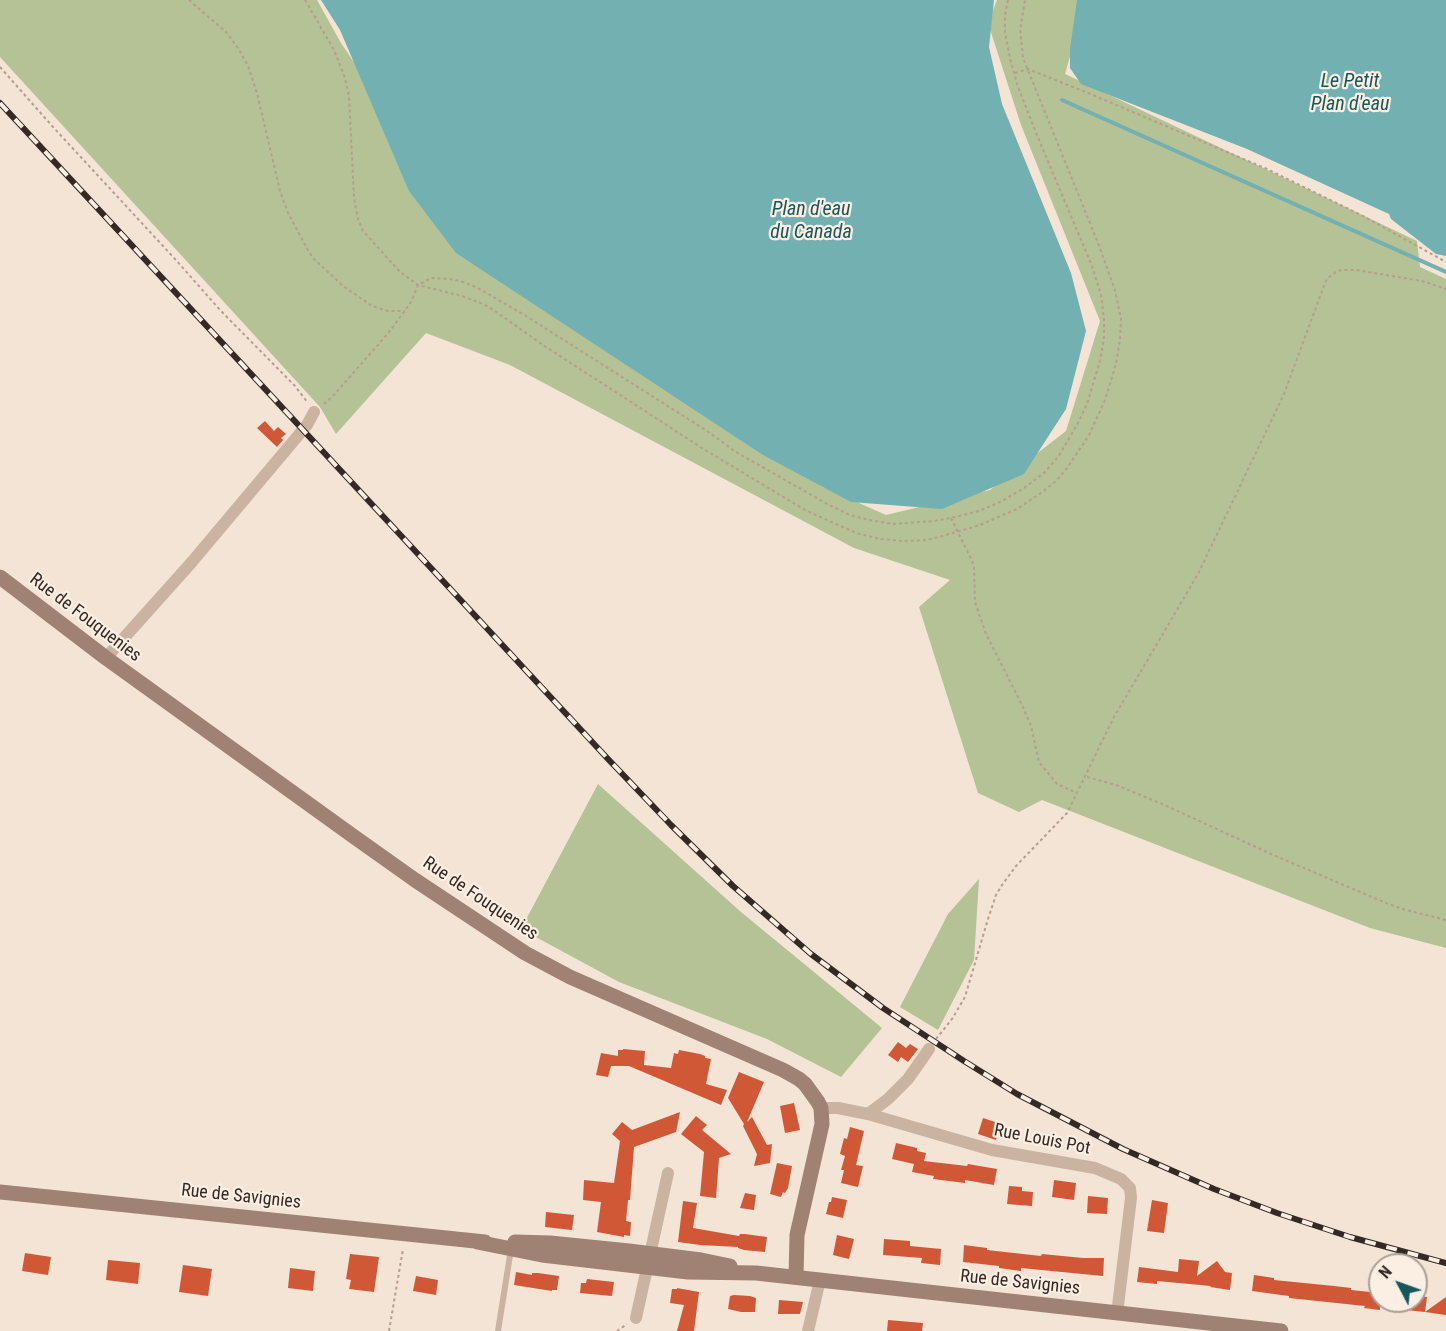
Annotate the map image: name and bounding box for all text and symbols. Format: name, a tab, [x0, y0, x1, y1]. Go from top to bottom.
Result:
water label: Le Petit Plan d'eau	[1311, 70, 1389, 117]
water label: Plan d'eau du Canada	[770, 198, 852, 245]
street label: Rue de Fouquenies	[25, 569, 145, 667]
street label: Rue de Fouquenies	[418, 853, 542, 945]
street label: Rue Louis Pot	[992, 1120, 1092, 1160]
street label: Rue de Savignies	[180, 1180, 302, 1214]
north arrow	[1368, 1253, 1428, 1313]
text: N	[1375, 1262, 1396, 1282]
street label: Rue de Savignies	[959, 1266, 1081, 1300]

